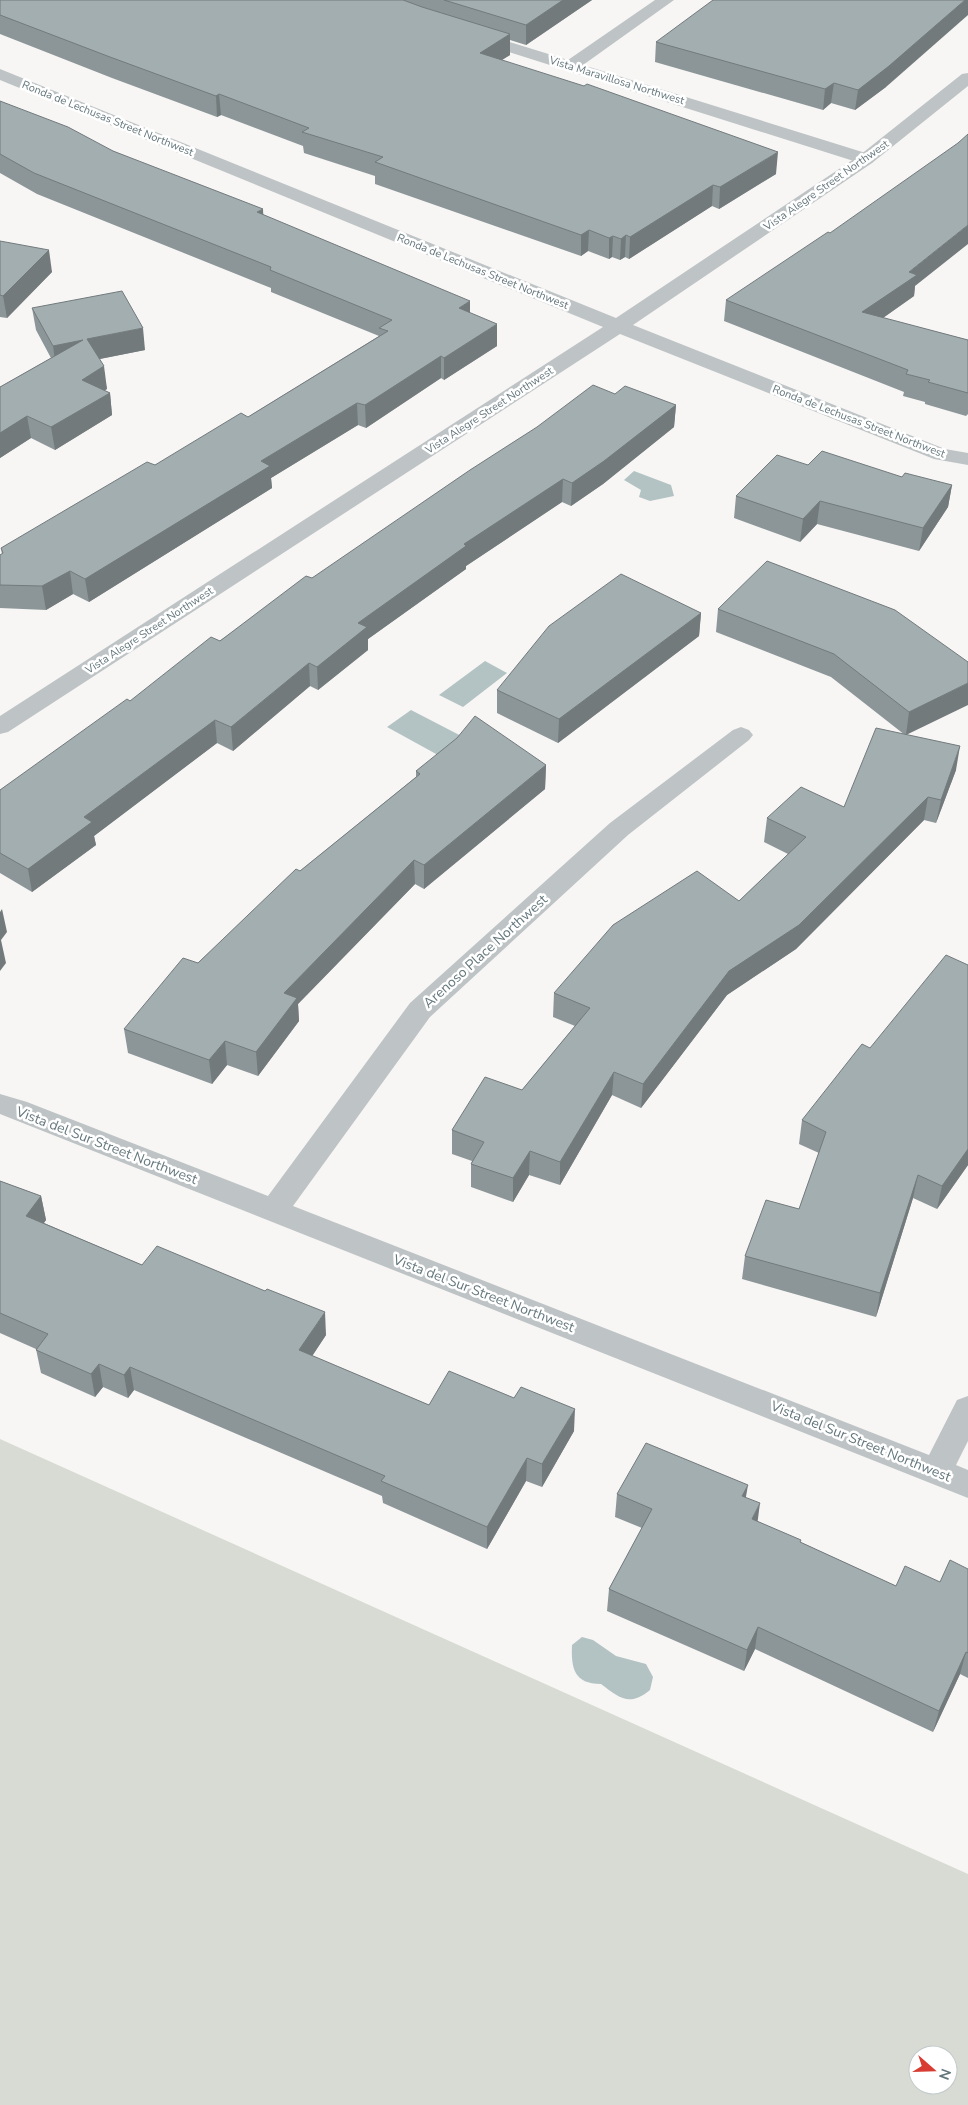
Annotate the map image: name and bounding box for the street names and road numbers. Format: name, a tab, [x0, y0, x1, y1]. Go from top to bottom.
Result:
street label: Vista Maravillosa Northwest	[547, 53, 686, 108]
street label: Ronda de Lechusas Street Northwest	[20, 77, 196, 160]
street label: Vista Alegre Street Northwest	[760, 136, 892, 235]
street label: Ronda de Lechusas Street Northwest	[395, 230, 571, 313]
street label: Vista Alegre Street Northwest	[422, 363, 556, 458]
street label: Ronda de Lechusas Street Northwest	[770, 382, 947, 461]
street label: Vista Alegre Street Northwest	[82, 583, 216, 678]
street label: Arenoso Place Northwest	[419, 890, 552, 1012]
street label: Vista del Sur Street Northwest	[13, 1102, 200, 1189]
street label: Vista del Sur Street Northwest	[390, 1250, 577, 1337]
street label: Vista del Sur Street Northwest	[767, 1396, 954, 1486]

